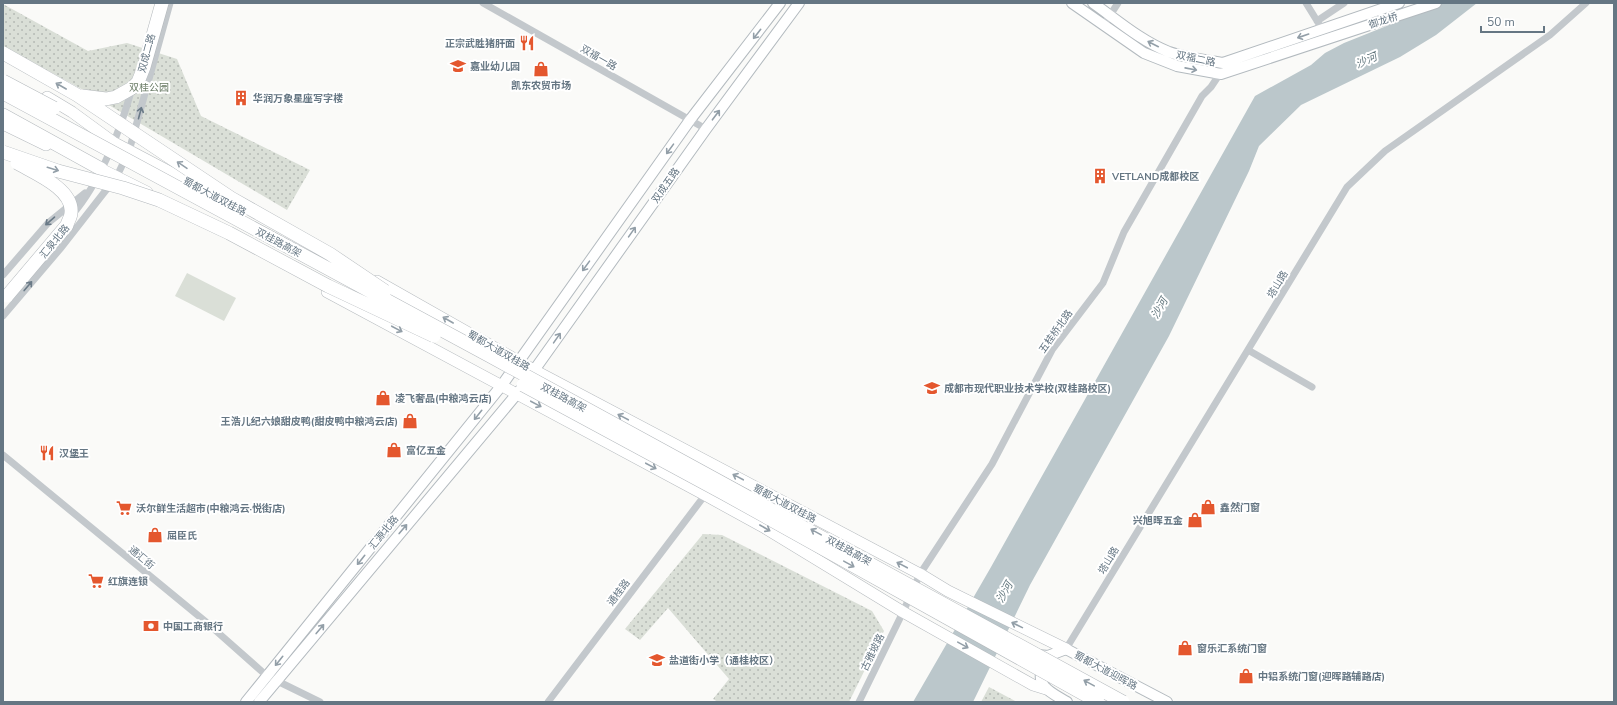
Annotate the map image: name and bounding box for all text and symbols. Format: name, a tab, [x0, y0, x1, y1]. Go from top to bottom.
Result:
scale bar	[1481, 8, 1544, 34]
street label: 御龙桥	[1367, 10, 1400, 32]
text: 50 m	[1487, 14, 1515, 30]
one-way arrow	[752, 28, 761, 39]
street label: 双成二路	[135, 32, 159, 74]
one-way arrow	[1297, 33, 1310, 40]
restaurant icon: 正宗武胜猪肝面	[518, 34, 536, 52]
place label: 正宗武胜猪肝面	[445, 37, 515, 51]
one-way arrow	[1147, 40, 1159, 47]
street label: 双福一路	[578, 42, 619, 74]
street label: 双福二路	[1175, 48, 1217, 70]
water label: 沙河	[1353, 48, 1381, 72]
school or university icon: 嘉业幼儿园	[449, 57, 467, 75]
place label: 嘉业幼儿园	[470, 60, 520, 74]
shop icon: 凯东农贸市场	[532, 60, 550, 78]
one-way arrow	[1184, 65, 1197, 73]
place label: 凯东农贸市场	[511, 79, 571, 93]
park label: 双桂公园	[129, 81, 169, 95]
one-way arrow	[56, 82, 68, 90]
building icon: 华润万象星座写字楼	[232, 89, 250, 107]
place label: 华润万象星座写字楼	[253, 92, 343, 106]
one-way arrow	[137, 107, 144, 120]
one-way arrow	[712, 110, 720, 121]
one-way arrow	[666, 143, 674, 154]
one-way arrow	[177, 161, 188, 169]
street label: 双成五路	[649, 165, 683, 206]
one-way arrow	[46, 166, 59, 173]
building icon: VETLAND成都校区	[1091, 167, 1109, 185]
place label: VETLAND成都校区	[1111, 170, 1199, 184]
street label: 蜀都大道双桂路	[180, 174, 249, 219]
one-way arrow	[46, 216, 56, 225]
street label: 汇泉北路	[37, 222, 73, 262]
street label: 双桂路高架	[253, 225, 304, 261]
one-way arrow	[628, 227, 636, 238]
one-way arrow	[582, 260, 590, 271]
street label: 塔山路	[1264, 268, 1292, 301]
one-way arrow	[24, 281, 33, 292]
water label: 沙河	[1148, 293, 1172, 321]
street label: 五桂桥北路	[1036, 307, 1076, 356]
one-way arrow	[442, 316, 454, 324]
one-way arrow	[391, 326, 403, 333]
street label: 蜀都大道双桂路	[465, 327, 532, 374]
one-way arrow	[553, 333, 561, 344]
school or university icon: 成都市现代职业技术学校(双桂路校区)	[923, 379, 941, 397]
street label: 双桂路高架	[538, 380, 589, 416]
place label: 成都市现代职业技术学校(双桂路校区)	[944, 382, 1111, 396]
shop icon: 凌飞奢品(中粮鸿云店)	[374, 389, 392, 407]
place label: 凌飞奢品(中粮鸿云店)	[395, 392, 492, 406]
one-way arrow	[530, 401, 542, 408]
one-way arrow	[473, 409, 482, 420]
shop icon: 王浩儿纪六娘甜皮鸭(甜皮鸭中粮鸿云店)	[401, 412, 419, 430]
one-way arrow	[617, 413, 629, 420]
place label: 王浩儿纪六娘甜皮鸭(甜皮鸭中粮鸿云店)	[221, 415, 398, 429]
shop icon: 富亿五金	[385, 441, 403, 459]
restaurant icon: 汉堡王	[38, 444, 56, 462]
place label: 富亿五金	[406, 444, 446, 458]
place label: 汉堡王	[59, 447, 89, 461]
one-way arrow	[645, 462, 657, 470]
one-way arrow	[732, 473, 744, 481]
street label: 蜀都大道双桂路	[750, 481, 819, 526]
shop icon: 鑫然门窗	[1199, 498, 1217, 516]
supermarket icon: 沃尔鲜生活超市(中粮鸿云·悦街店)	[115, 499, 133, 517]
place label: 鑫然门窗	[1220, 501, 1260, 515]
place label: 沃尔鲜生活超市(中粮鸿云·悦街店)	[136, 502, 286, 516]
shop icon: 兴旭晖五金	[1186, 511, 1204, 529]
street label: 汇源北路	[366, 513, 402, 553]
place label: 兴旭晖五金	[1133, 514, 1183, 528]
one-way arrow	[399, 524, 408, 535]
one-way arrow	[759, 525, 771, 533]
shop icon: 屈臣氏	[146, 526, 164, 544]
one-way arrow	[810, 528, 822, 536]
place label: 屈臣氏	[167, 529, 197, 543]
street label: 双桂路高架	[823, 533, 874, 569]
street label: 通汇街	[125, 543, 157, 573]
street label: 塔山路	[1095, 544, 1123, 577]
one-way arrow	[357, 554, 365, 565]
one-way arrow	[843, 560, 855, 568]
one-way arrow	[896, 560, 908, 568]
supermarket icon: 红旗连锁	[87, 572, 105, 590]
place label: 红旗连锁	[108, 575, 148, 589]
street label: 通桂路	[604, 576, 633, 609]
water label: 沙河	[993, 577, 1017, 605]
bank icon: 中国工商银行	[142, 617, 160, 635]
place label: 中国工商银行	[163, 620, 223, 634]
one-way arrow	[1011, 620, 1023, 628]
one-way arrow	[315, 624, 324, 634]
street label: 古雅坡路	[858, 631, 888, 673]
shop icon: 窗乐汇系统门窗	[1176, 639, 1194, 657]
one-way arrow	[957, 642, 969, 650]
place label: 窗乐汇系统门窗	[1197, 642, 1267, 656]
street label: 蜀都大道迎晖路	[1071, 648, 1140, 693]
school or university icon: 盐道街小学（通桂校区）	[648, 651, 666, 669]
place label: 盐道街小学（通桂校区）	[669, 654, 779, 668]
one-way arrow	[275, 655, 284, 666]
shop icon: 中铝系统门窗(迎晖路辅路店)	[1237, 667, 1255, 685]
place label: 中铝系统门窗(迎晖路辅路店)	[1258, 670, 1385, 684]
one-way arrow	[1083, 679, 1095, 687]

